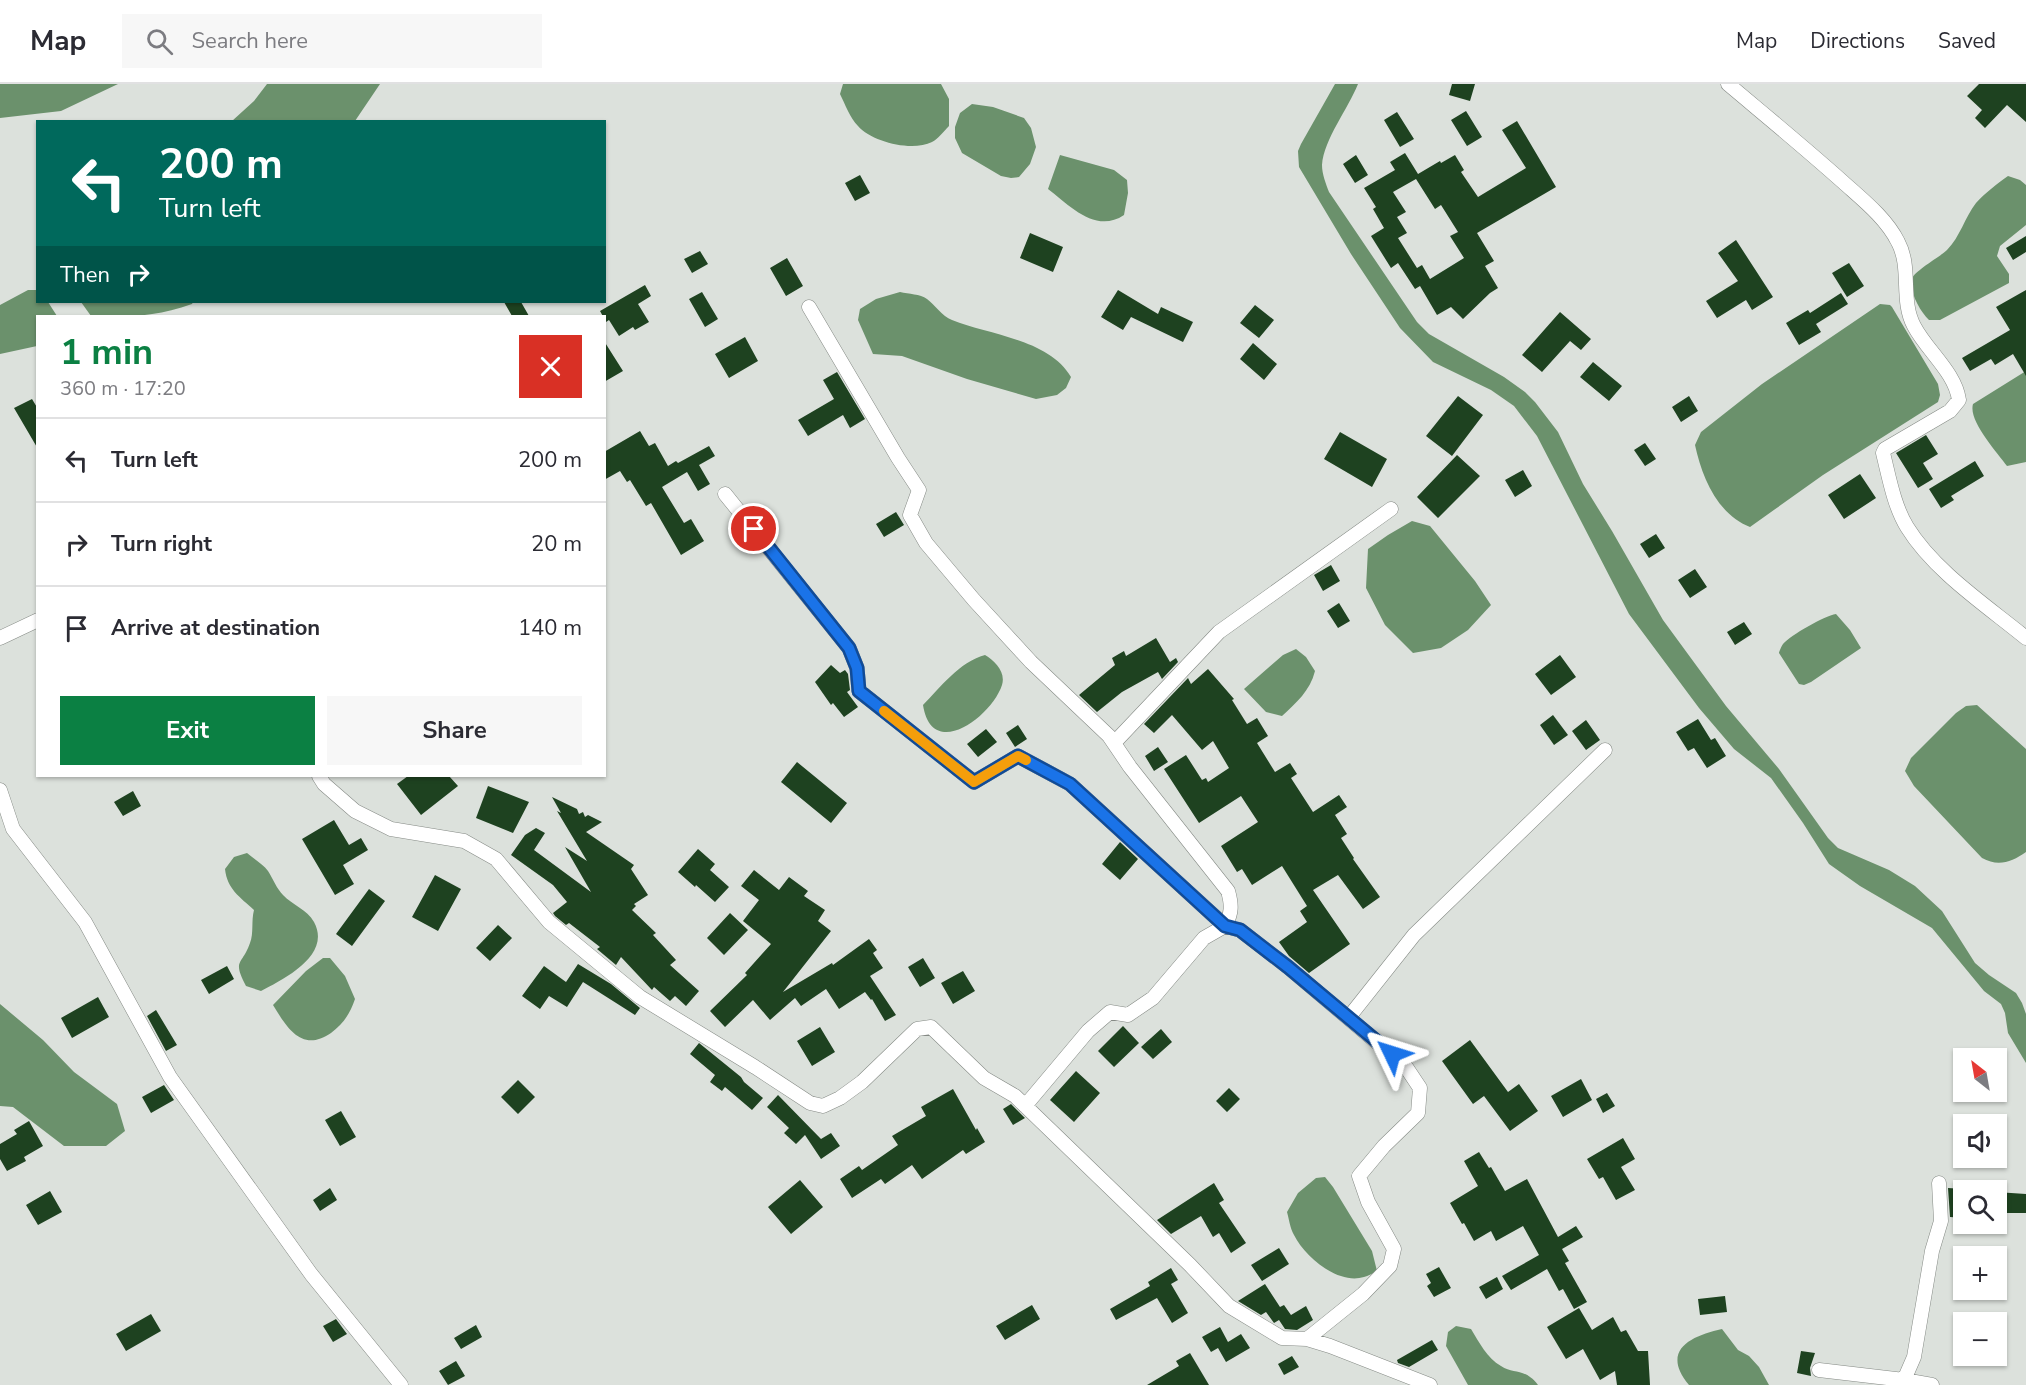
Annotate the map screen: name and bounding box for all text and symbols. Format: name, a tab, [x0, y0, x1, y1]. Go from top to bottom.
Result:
search box	[122, 14, 542, 68]
text: Map	[30, 22, 86, 60]
icon: search	[143, 25, 176, 58]
text: Search here	[191, 26, 308, 56]
text: Map	[1736, 27, 1777, 55]
text: Directions	[1810, 27, 1905, 55]
text: Saved	[1938, 27, 1996, 55]
text: 200 m	[159, 136, 283, 193]
icon: left	[60, 144, 138, 222]
text: Turn left	[159, 190, 260, 227]
icon: right	[122, 258, 155, 291]
text: Then	[60, 260, 110, 290]
text: 1 min	[60, 328, 153, 377]
button: close	[519, 335, 582, 398]
text: 360 m · 17:20	[60, 375, 186, 402]
icon: left	[60, 444, 93, 477]
text: Turn left	[111, 445, 198, 475]
text: 200 m	[518, 445, 582, 475]
pin	[728, 503, 779, 554]
icon: arrive	[737, 512, 770, 545]
icon: right	[60, 528, 93, 561]
text: Turn right	[111, 529, 212, 559]
text: 20 m	[531, 529, 582, 559]
icon: arrive	[60, 612, 93, 645]
text: Arrive at destination	[111, 613, 320, 643]
text: 140 m	[518, 613, 582, 643]
button: Exit	[60, 696, 315, 765]
button: Share	[327, 696, 582, 765]
position arrow	[1360, 1022, 1424, 1086]
north arrow	[1953, 1048, 2007, 1102]
map controls	[1953, 1048, 2007, 1366]
button: sound	[1953, 1114, 2007, 1168]
button: search	[1953, 1180, 2007, 1234]
button: +	[1953, 1246, 2007, 1300]
button: −	[1953, 1312, 2007, 1366]

